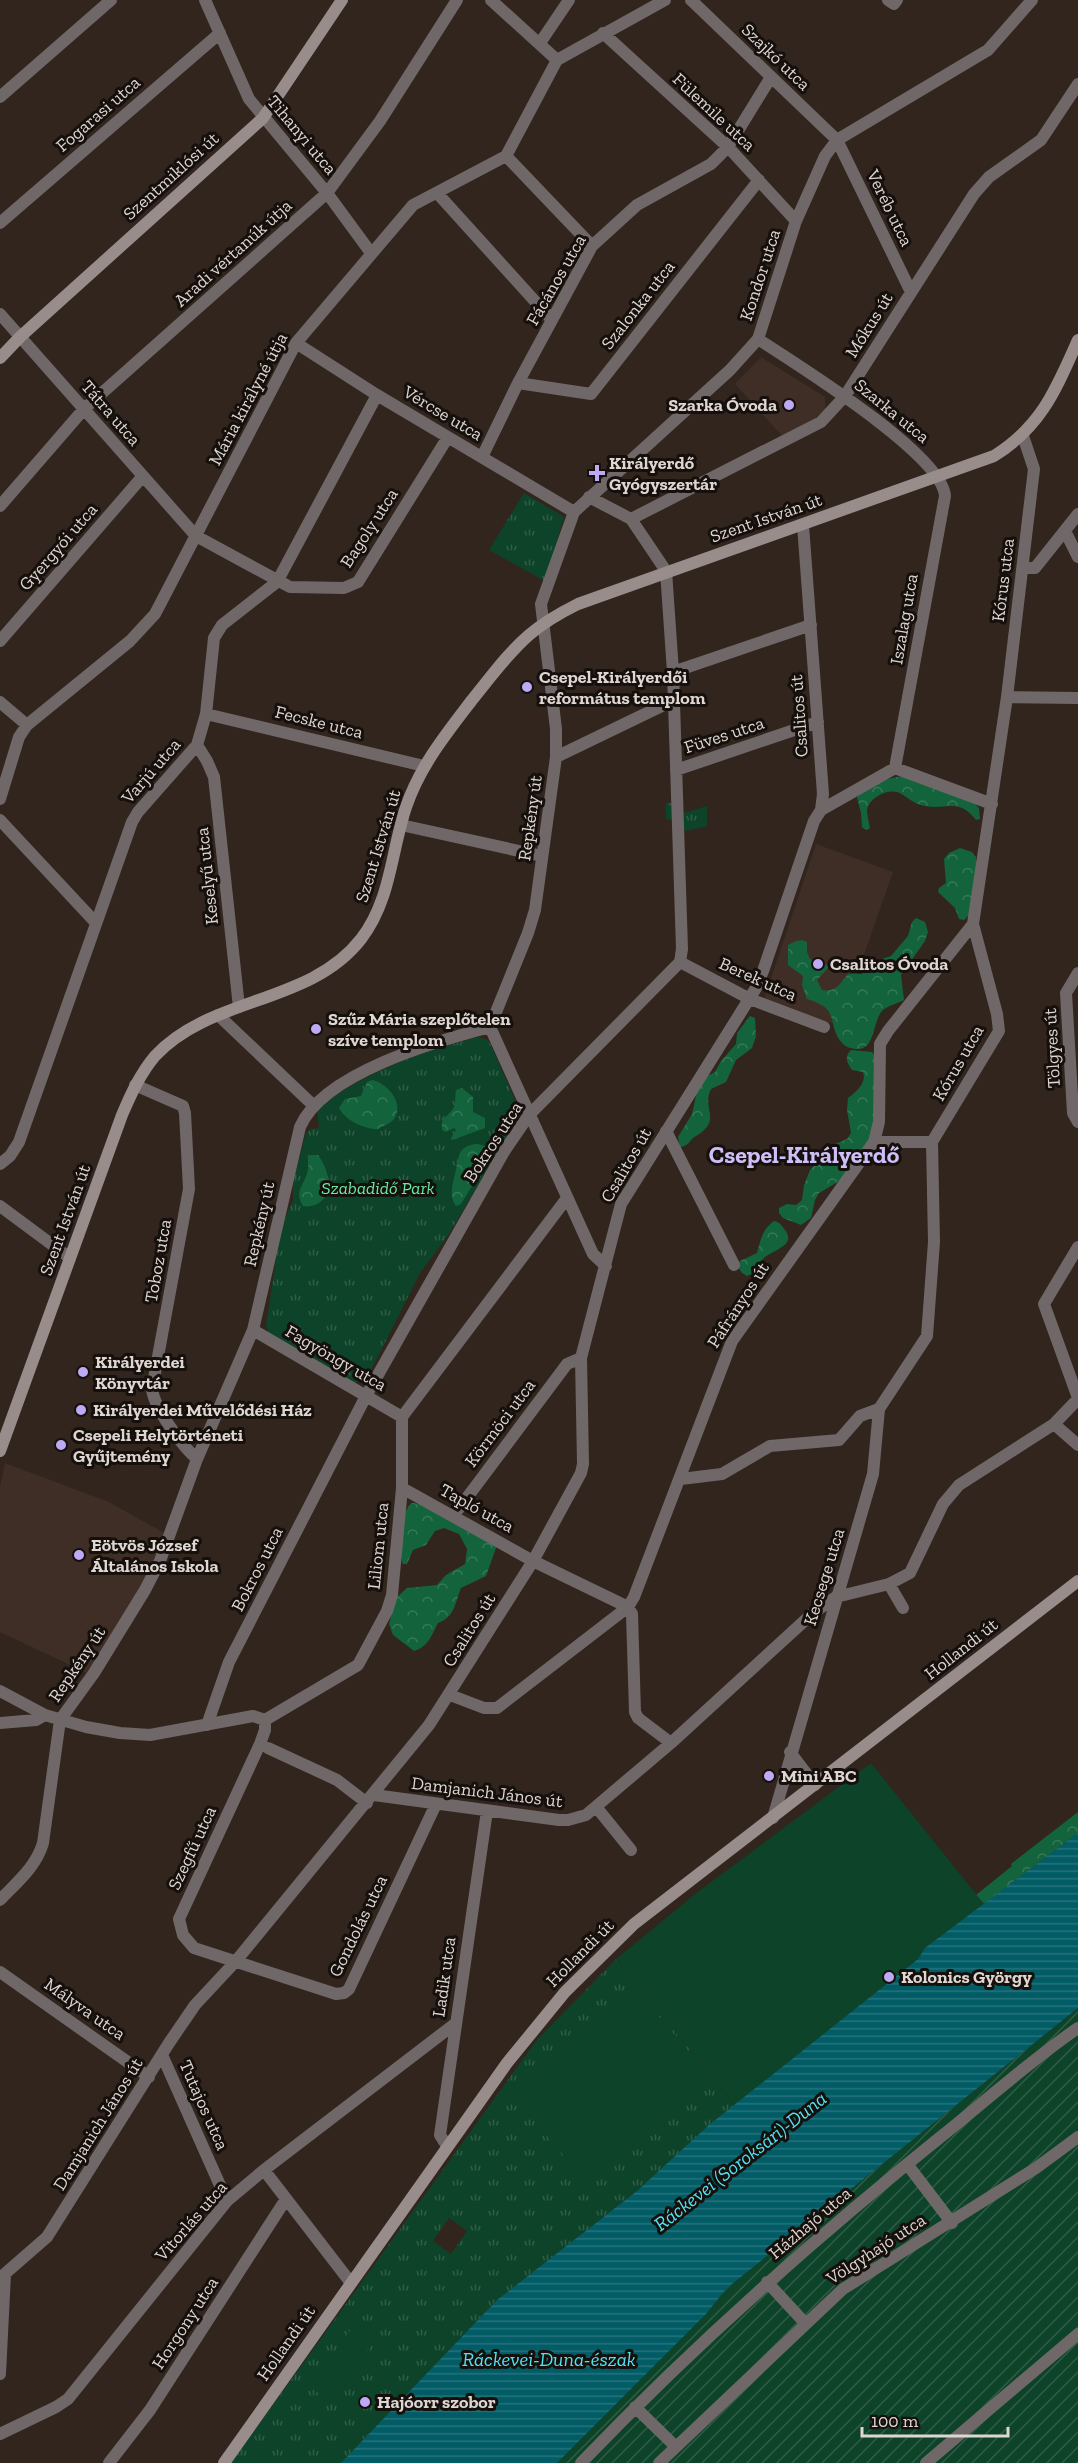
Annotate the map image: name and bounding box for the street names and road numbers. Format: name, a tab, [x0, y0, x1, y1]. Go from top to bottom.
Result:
street label: Szajkó utca	[737, 19, 815, 95]
street label: Fülemile utca	[668, 68, 760, 156]
street label: Fogarasi utca	[51, 71, 145, 157]
street label: Tihanyi utca	[262, 91, 342, 179]
street label: Szentmiklósi út	[119, 127, 224, 225]
street label: Veréb utca	[862, 165, 918, 250]
street label: Aradi vértanúk útja	[170, 194, 297, 312]
street label: Kondor utca	[735, 226, 785, 324]
street label: Fácános utca	[521, 231, 591, 329]
street label: Szalonka utca	[596, 256, 680, 354]
street label: Mókus út	[840, 288, 898, 362]
street label: Mária királyné útja	[204, 329, 292, 469]
street label: Szarka utca	[850, 374, 934, 448]
street label: Tátra utca	[76, 376, 146, 451]
street label: Vércse utca	[398, 380, 487, 446]
street label: Bagoly utca	[335, 484, 403, 572]
street label: Szent István út	[707, 489, 825, 547]
street label: Gyergyói utca	[14, 499, 102, 595]
street label: Kórus utca	[987, 537, 1019, 623]
street label: Iszalag utca	[885, 572, 923, 666]
street label: Csalitos út	[785, 674, 813, 758]
street label: Fecske utca	[273, 700, 365, 744]
street label: Füves utca	[681, 712, 767, 758]
street label: Varjú utca	[116, 734, 186, 809]
street label: Repkény út	[513, 773, 547, 862]
street label: Szent István út	[350, 787, 406, 905]
street label: Keselyű utca	[191, 826, 223, 926]
street label: Berek utca	[716, 952, 800, 1006]
street label: Tölgyes út	[1039, 1007, 1065, 1089]
street label: Kórus utca	[928, 1021, 989, 1105]
street label: Bokros utca	[459, 1097, 527, 1187]
street label: Csalitos út	[596, 1123, 656, 1206]
street label: Szent István út	[35, 1161, 95, 1279]
street label: Repkény út	[239, 1179, 279, 1269]
street label: Toboz utca	[140, 1217, 176, 1304]
street label: Páfrányos út	[702, 1258, 774, 1352]
street label: Fagyöngy utca	[281, 1320, 391, 1396]
street label: Körmöci utca	[460, 1375, 540, 1471]
street label: Tapló utca	[436, 1479, 518, 1537]
street label: Liliom utca	[362, 1501, 394, 1591]
street label: Bokros utca	[226, 1523, 288, 1615]
street label: Kecsege utca	[799, 1525, 849, 1628]
street label: Csalitos út	[438, 1589, 500, 1671]
street label: Hollandi út	[920, 1613, 1002, 1684]
street label: Repkény út	[44, 1622, 110, 1706]
street label: Damjanich János út	[410, 1772, 564, 1812]
street label: Szegfű utca	[163, 1802, 221, 1893]
street label: Gondolás utca	[324, 1871, 392, 1980]
street label: Hollandi út	[542, 1914, 619, 1991]
street label: Ladik utca	[427, 1935, 461, 2018]
street label: Mályva utca	[40, 1973, 130, 2045]
street label: Damjanich János út	[48, 2053, 148, 2194]
street label: Tutajos utca	[174, 2057, 234, 2154]
street label: Vitorlás utca	[150, 2176, 232, 2266]
street label: Házhajó utca	[764, 2182, 856, 2264]
street label: Völgyhajó utca	[821, 2209, 930, 2290]
street label: Horgony utca	[147, 2272, 223, 2373]
street label: Hollandi út	[252, 2301, 320, 2385]

